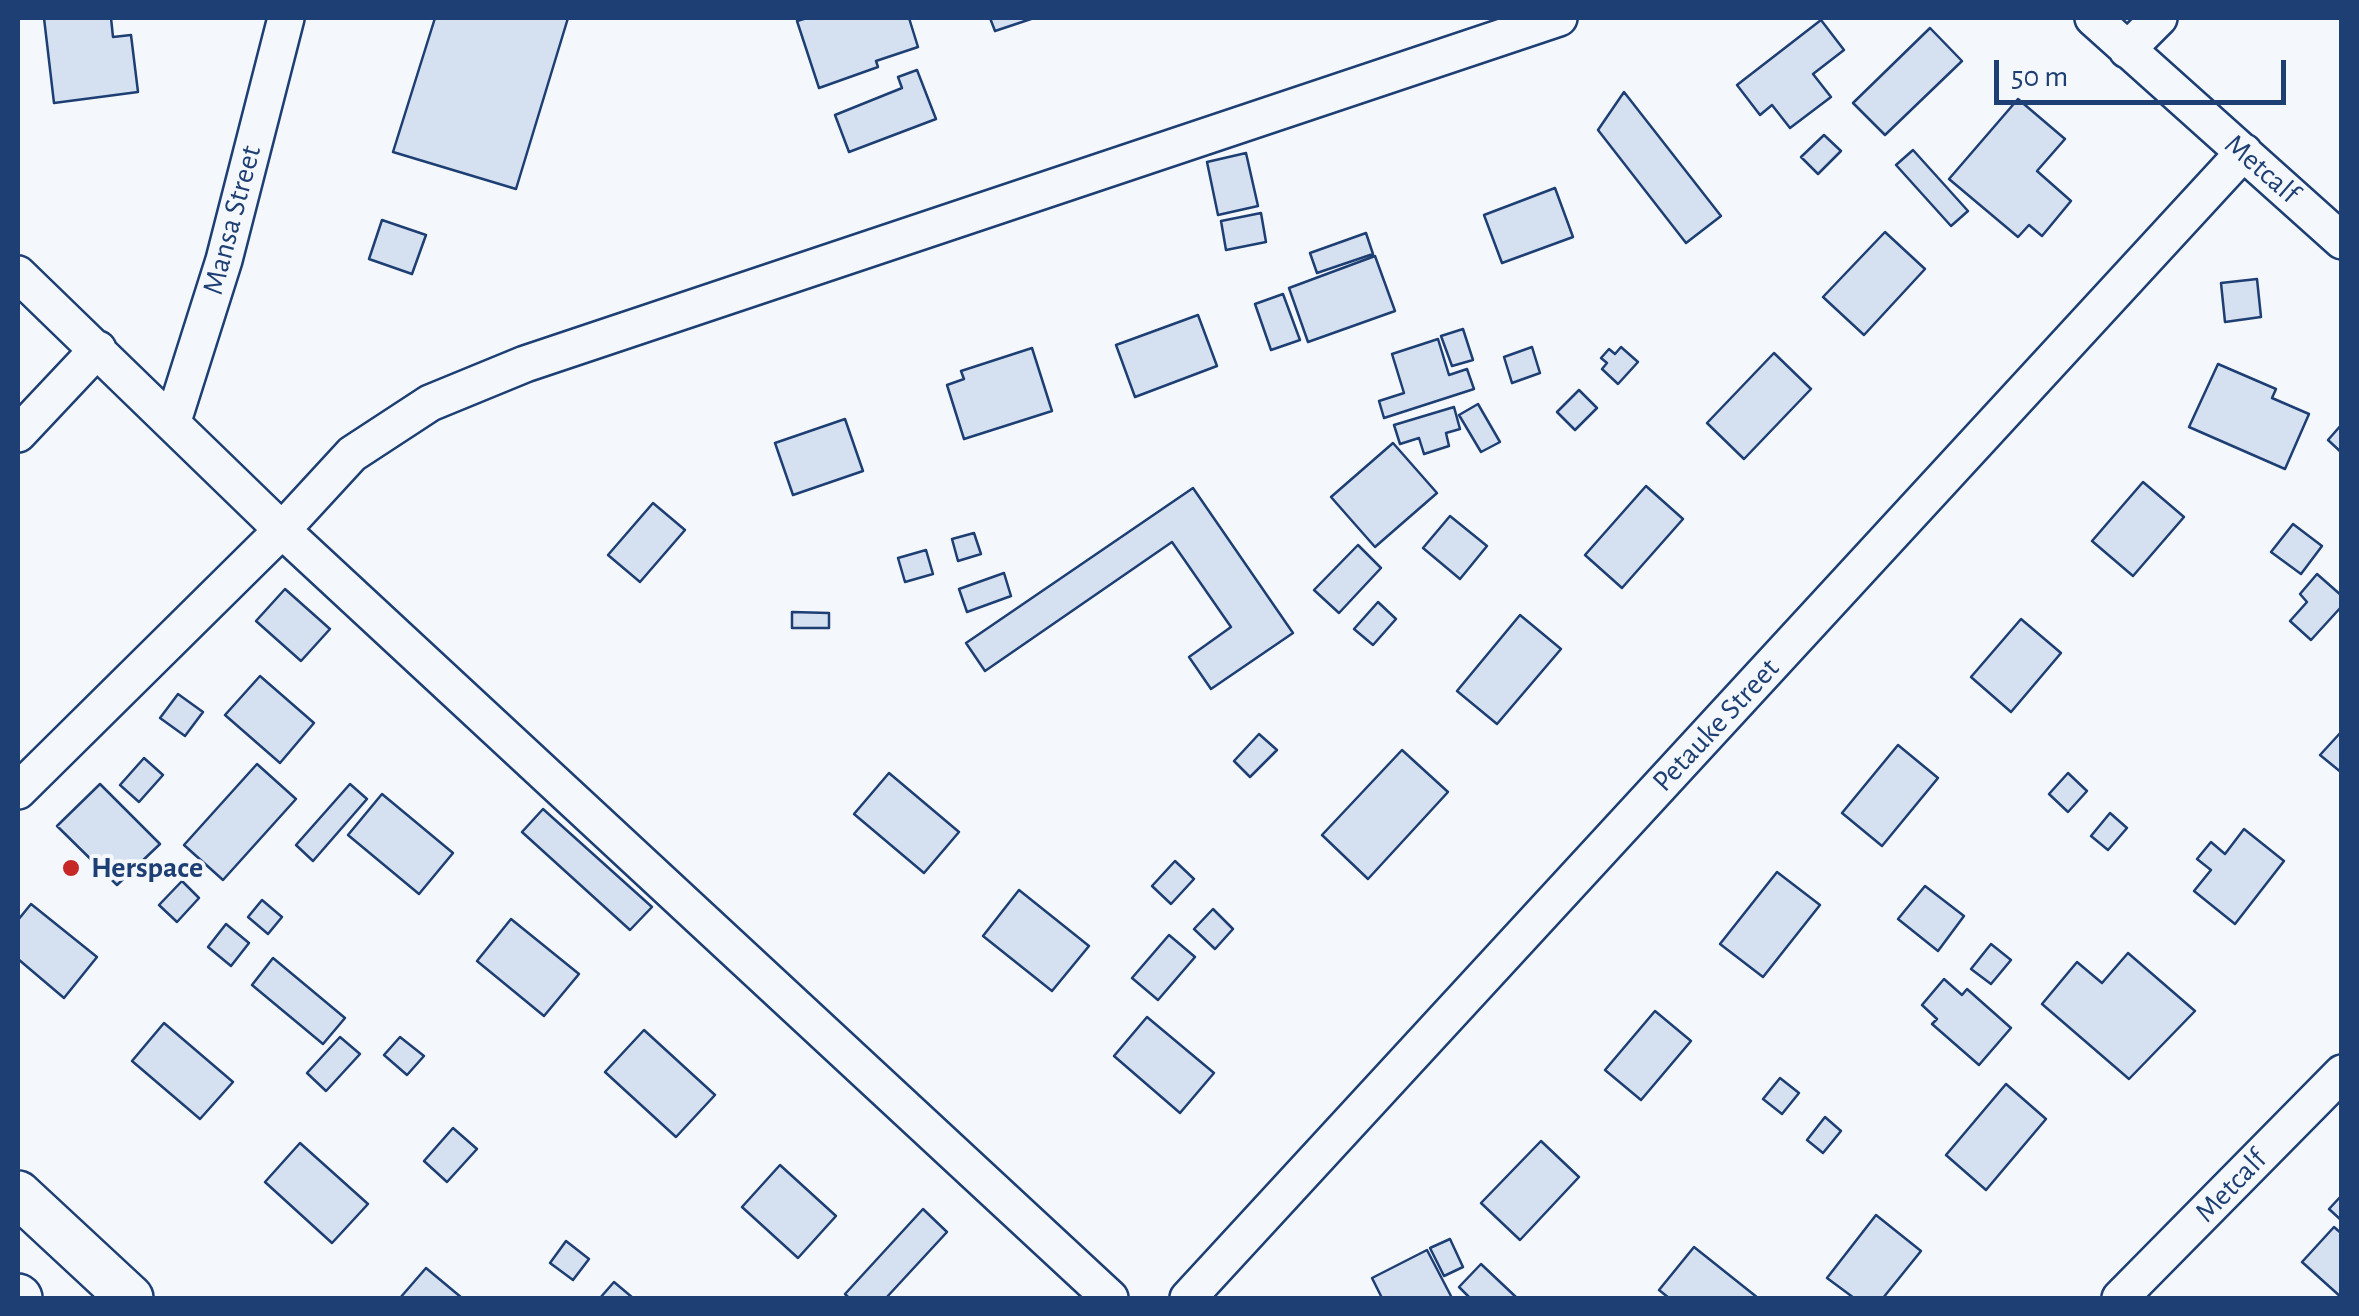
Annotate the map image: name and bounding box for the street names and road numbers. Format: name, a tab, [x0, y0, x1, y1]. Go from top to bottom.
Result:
street label: Metcalf	[2217, 127, 2307, 211]
street label: Mansa Street	[195, 141, 269, 299]
street label: Petauke Street	[1645, 651, 1787, 799]
street label: Metcalf	[2188, 1142, 2274, 1230]

